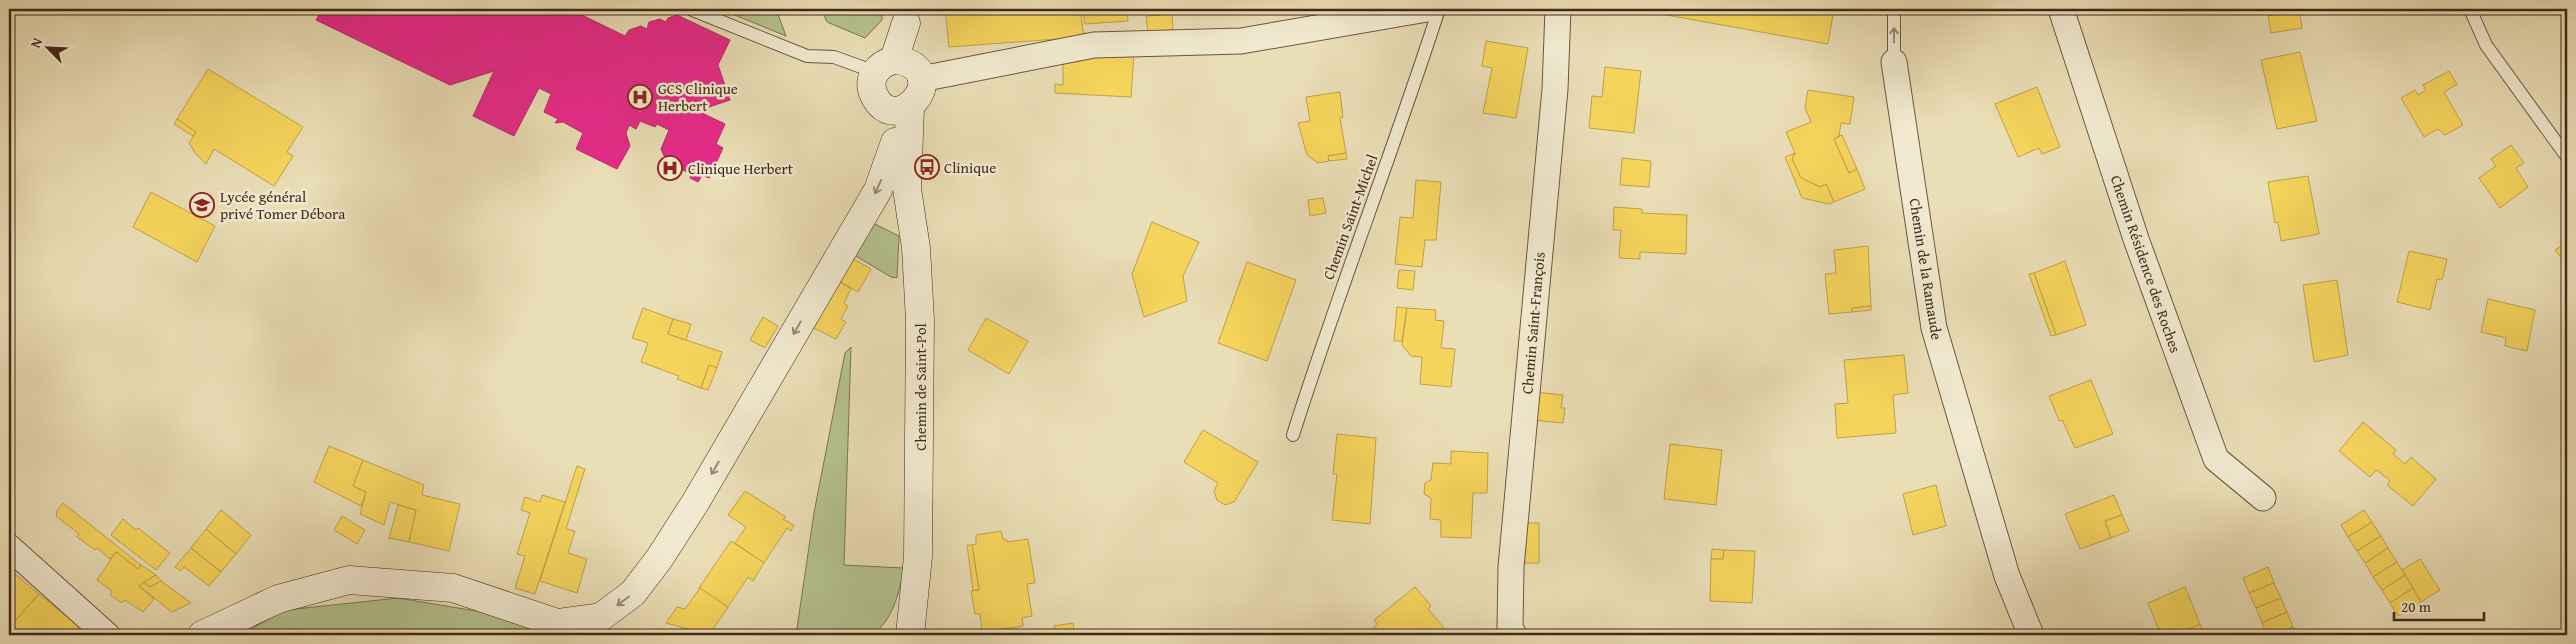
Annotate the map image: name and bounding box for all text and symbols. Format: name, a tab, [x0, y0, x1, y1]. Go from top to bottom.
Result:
north arrow	[22, 22, 72, 72]
one-way arrow	[1889, 28, 1899, 44]
text: N	[25, 34, 47, 51]
place label: GCS Clinique Herbert	[658, 78, 738, 116]
hospital icon: GCS Clinique Herbert	[627, 84, 653, 110]
street label: Chemin Saint-Michel	[1318, 151, 1382, 283]
bus stop icon: Clinique	[914, 154, 940, 180]
hospital icon: Clinique Herbert	[657, 155, 683, 181]
place label: Clinique	[944, 157, 996, 178]
place label: Clinique Herbert	[688, 158, 794, 179]
street label: Chemin Résidence des Roches	[2106, 172, 2186, 356]
one-way arrow	[873, 179, 883, 194]
place label: Lycée général privé Tomer Débora	[220, 186, 345, 224]
school or university icon: Lycée général privé Tomer Débora	[189, 192, 215, 218]
street label: Chemin de la Ramaude	[1904, 197, 1948, 341]
street label: Chemin Saint-François	[1516, 251, 1550, 395]
one-way arrow	[792, 321, 802, 335]
street label: Chemin de Saint-Pol	[910, 323, 931, 451]
one-way arrow	[710, 461, 720, 476]
scale bar	[2394, 589, 2484, 621]
one-way arrow	[616, 596, 630, 606]
text: 20 m	[2401, 596, 2432, 617]

